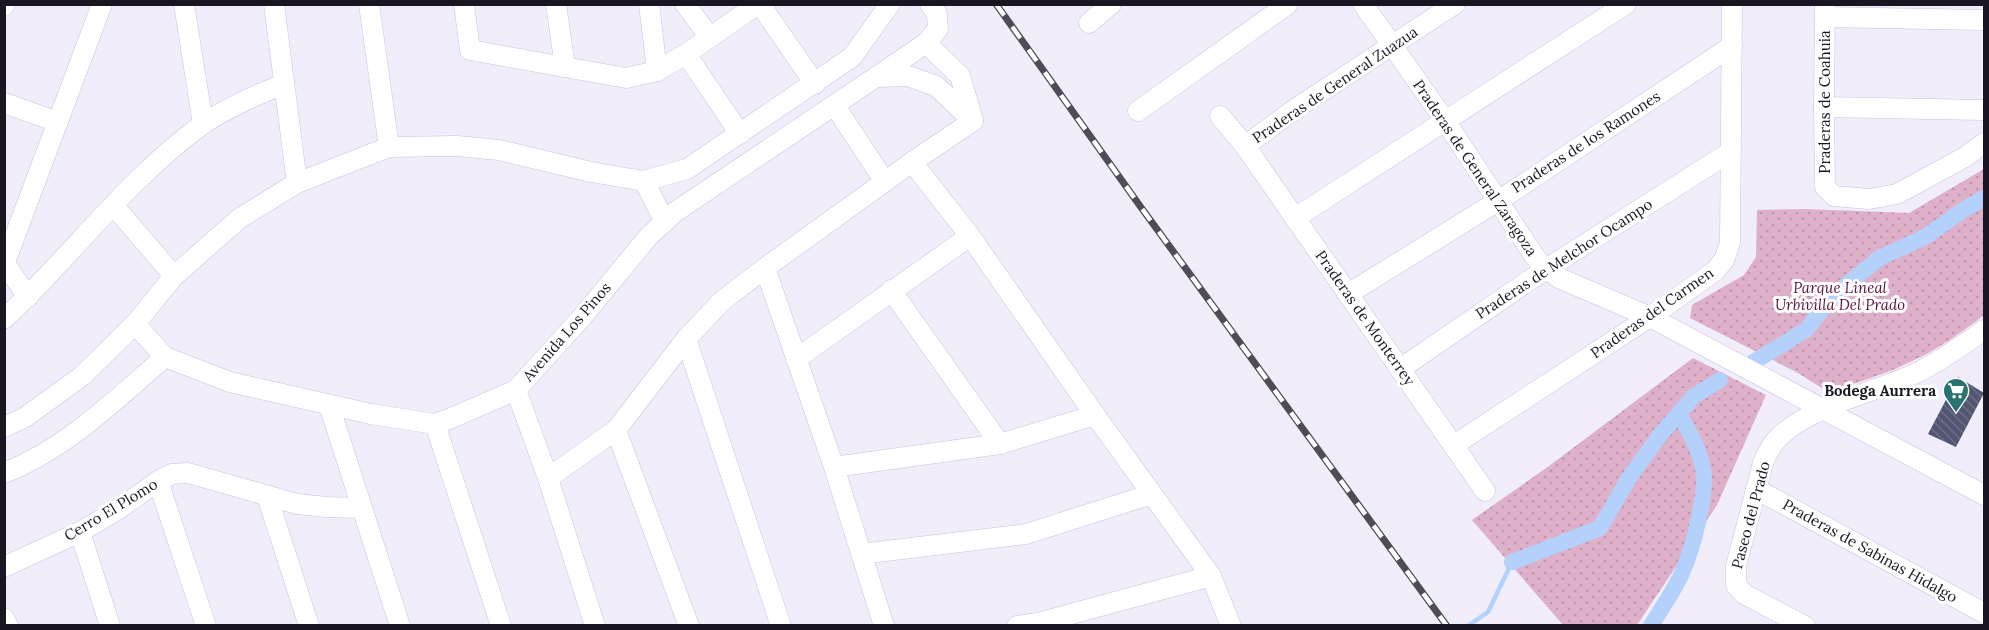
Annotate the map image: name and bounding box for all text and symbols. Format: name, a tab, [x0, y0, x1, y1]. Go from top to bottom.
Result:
street label: Praderas de General Zuazua	[1248, 22, 1421, 147]
street label: Praderas de Coahuia	[1815, 30, 1834, 174]
street label: Praderas de General Zaragoza	[1409, 76, 1542, 260]
street label: Praderas de los Ramones	[1508, 86, 1664, 197]
street label: Praderas de Melchor Ocampo	[1472, 194, 1656, 323]
street label: Praderas de Monterrey	[1312, 246, 1419, 389]
street label: Praderas del Carmen	[1587, 263, 1717, 362]
street label: Avenida Los Pinos	[518, 278, 615, 386]
park label: Parque Lineal Urbivilla Del Prado	[1775, 278, 1905, 314]
supermarket icon: Bodega Aurrera	[1941, 376, 1971, 414]
place label: Bodega Aurrera	[1824, 381, 1936, 400]
street label: Paseo del Prado	[1727, 459, 1774, 571]
street label: Cerro El Plomo	[61, 474, 161, 545]
street label: Praderas de Sabinas Hidalgo	[1780, 495, 1961, 607]

